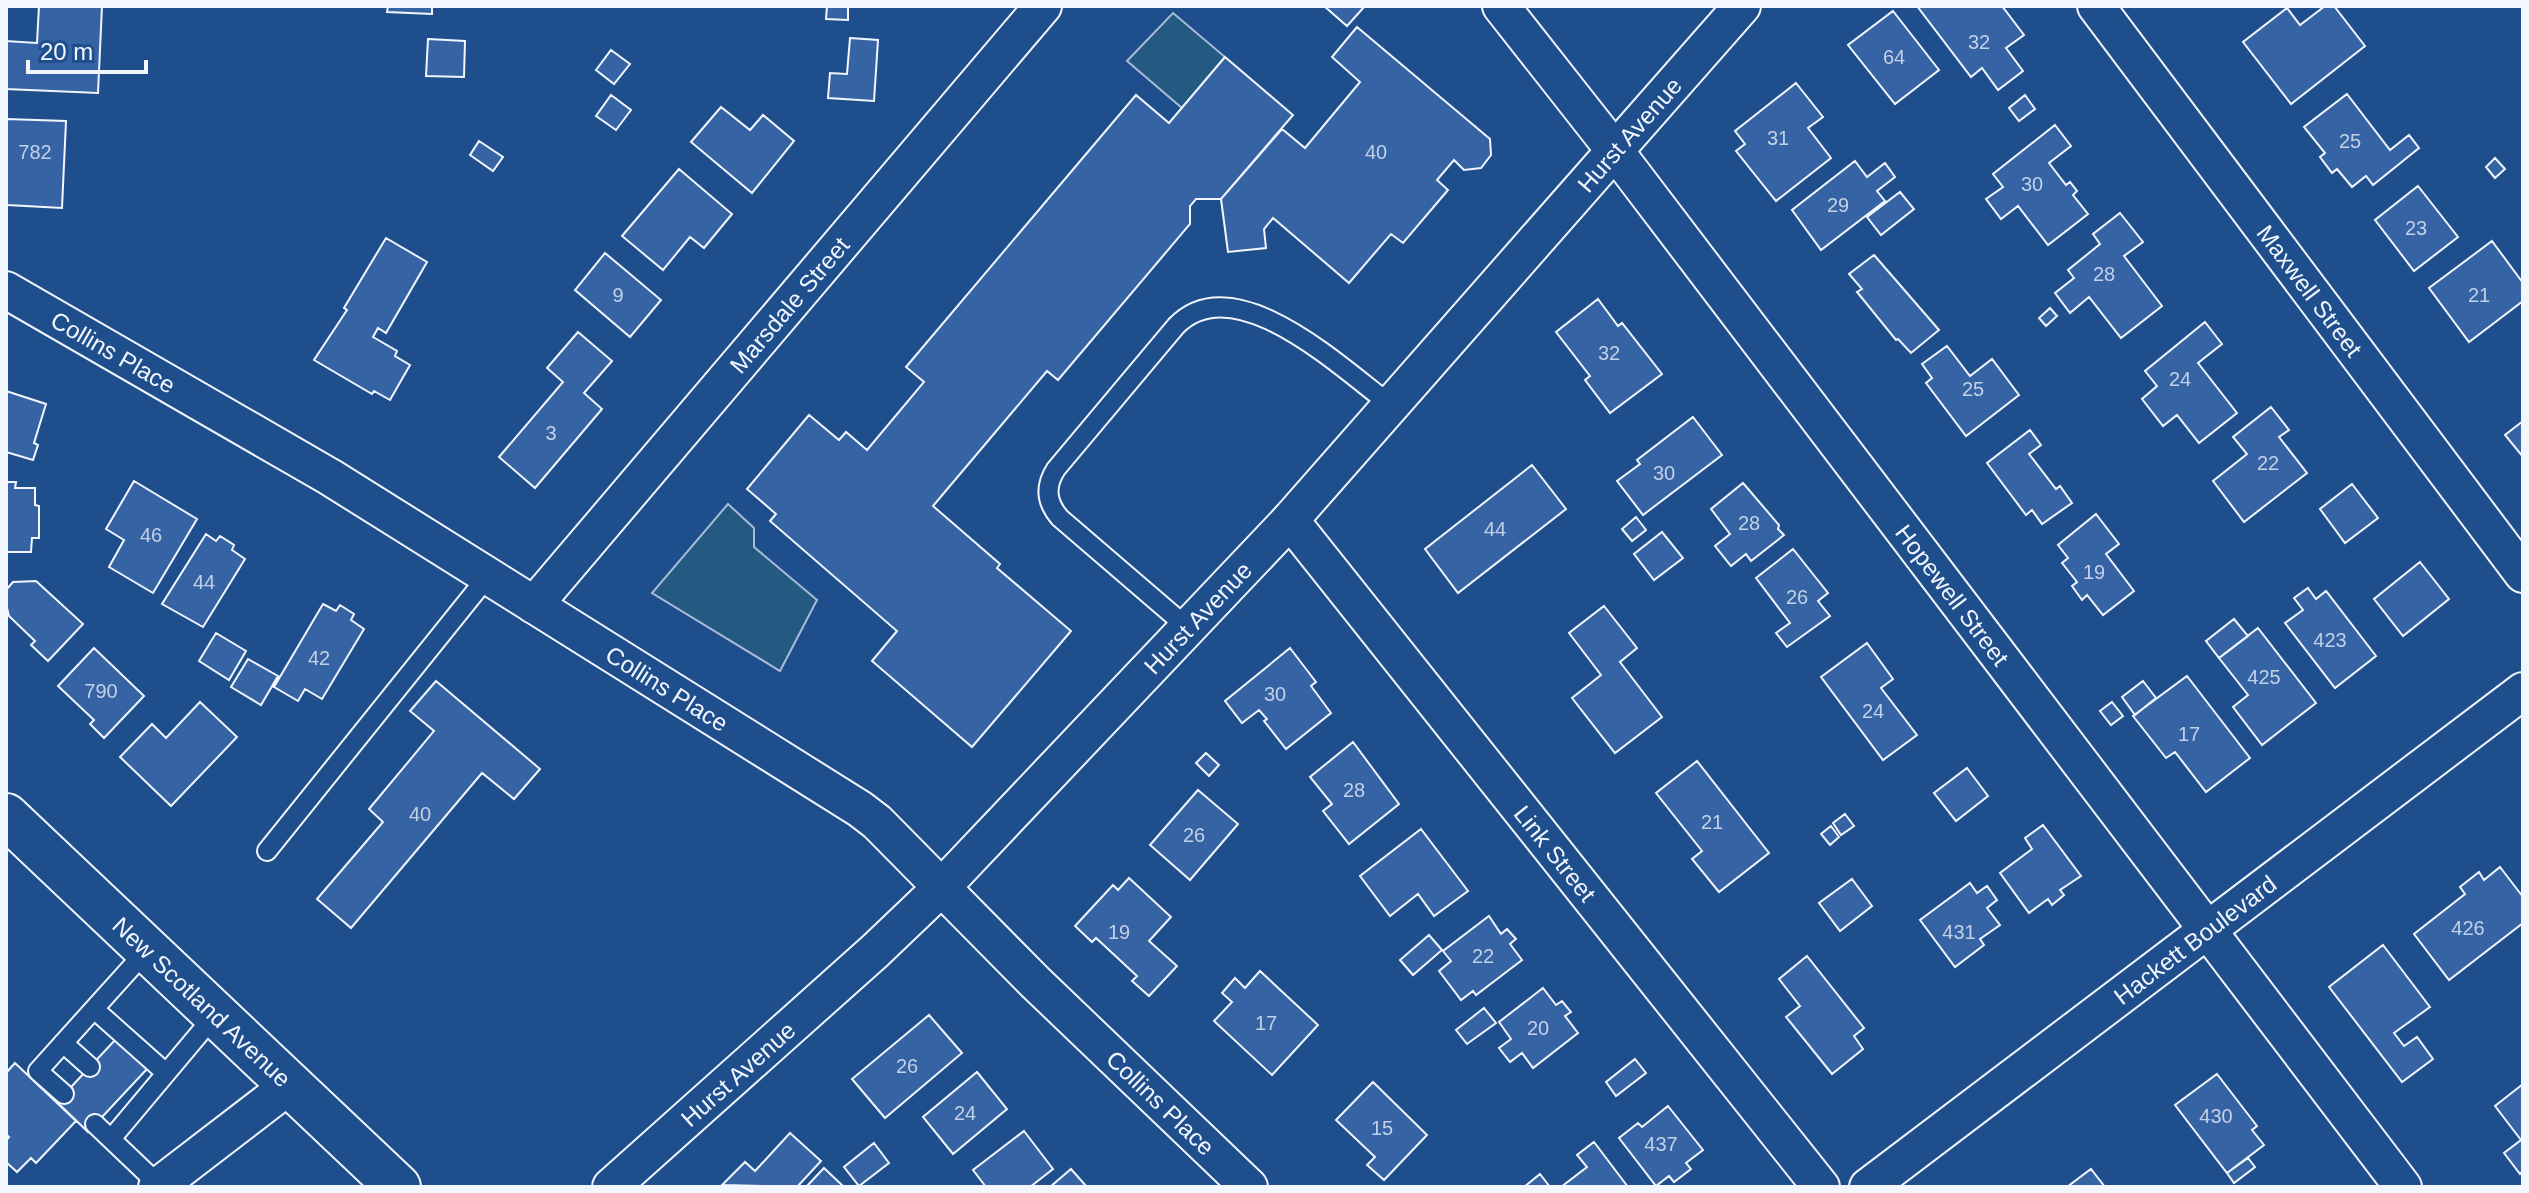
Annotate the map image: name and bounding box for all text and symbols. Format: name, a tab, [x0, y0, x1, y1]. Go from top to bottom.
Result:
scale bar	[28, 24, 146, 74]
house number: 32	[1968, 31, 1990, 53]
text: 20 m	[40, 38, 93, 65]
house number: 64	[1883, 46, 1905, 68]
street label: Hurst Avenue	[1571, 72, 1687, 197]
house number: 31	[1767, 127, 1789, 149]
house number: 25	[2339, 130, 2361, 152]
house number: 782	[18, 141, 52, 163]
house number: 40	[1365, 141, 1387, 163]
house number: 30	[2021, 173, 2043, 195]
house number: 29	[1827, 194, 1849, 216]
house number: 23	[2405, 217, 2427, 239]
street label: Maxwell Street	[2252, 220, 2368, 362]
street label: Marsdale Street	[724, 231, 855, 378]
house number: 28	[2093, 263, 2115, 285]
house number: 9	[612, 284, 624, 306]
house number: 21	[2468, 284, 2490, 306]
street label: Collins Place	[47, 306, 180, 398]
house number: 32	[1598, 342, 1620, 364]
house number: 24	[2169, 368, 2191, 390]
house number: 25	[1962, 378, 1984, 400]
house number: 3	[545, 422, 557, 444]
house number: 22	[2257, 452, 2279, 474]
house number: 30	[1653, 462, 1675, 484]
house number: 28	[1738, 512, 1760, 534]
house number: 44	[1484, 518, 1506, 540]
street label: Hopewell Street	[1890, 519, 2015, 671]
house number: 46	[140, 524, 162, 546]
street label: Hurst Avenue	[1138, 556, 1257, 679]
house number: 19	[2083, 561, 2105, 583]
house number: 44	[193, 571, 215, 593]
house number: 26	[1786, 586, 1808, 608]
house number: 423	[2313, 629, 2347, 651]
street label: Collins Place	[601, 640, 733, 737]
house number: 42	[308, 647, 330, 669]
house number: 425	[2247, 666, 2281, 688]
house number: 790	[84, 680, 118, 702]
house number: 30	[1264, 683, 1286, 705]
house number: 24	[1862, 700, 1884, 722]
house number: 17	[2178, 723, 2200, 745]
house number: 28	[1343, 779, 1365, 801]
street label: Link Street	[1509, 800, 1602, 907]
house number: 40	[409, 803, 431, 825]
house number: 21	[1701, 811, 1723, 833]
house number: 26	[1183, 824, 1205, 846]
street label: Hackett Boulevard	[2108, 869, 2281, 1009]
street label: New Scotland Avenue	[108, 911, 297, 1092]
house number: 426	[2451, 917, 2485, 939]
house number: 19	[1108, 921, 1130, 943]
house number: 431	[1942, 921, 1976, 943]
house number: 22	[1472, 945, 1494, 967]
house number: 17	[1255, 1012, 1277, 1034]
street label: Hurst Avenue	[675, 1016, 800, 1132]
house number: 20	[1527, 1017, 1549, 1039]
street label: Collins Place	[1101, 1045, 1220, 1160]
house number: 26	[896, 1055, 918, 1077]
house number: 24	[954, 1102, 976, 1124]
house number: 430	[2199, 1105, 2233, 1127]
house number: 15	[1371, 1117, 1393, 1139]
house number: 437	[1644, 1133, 1678, 1155]

